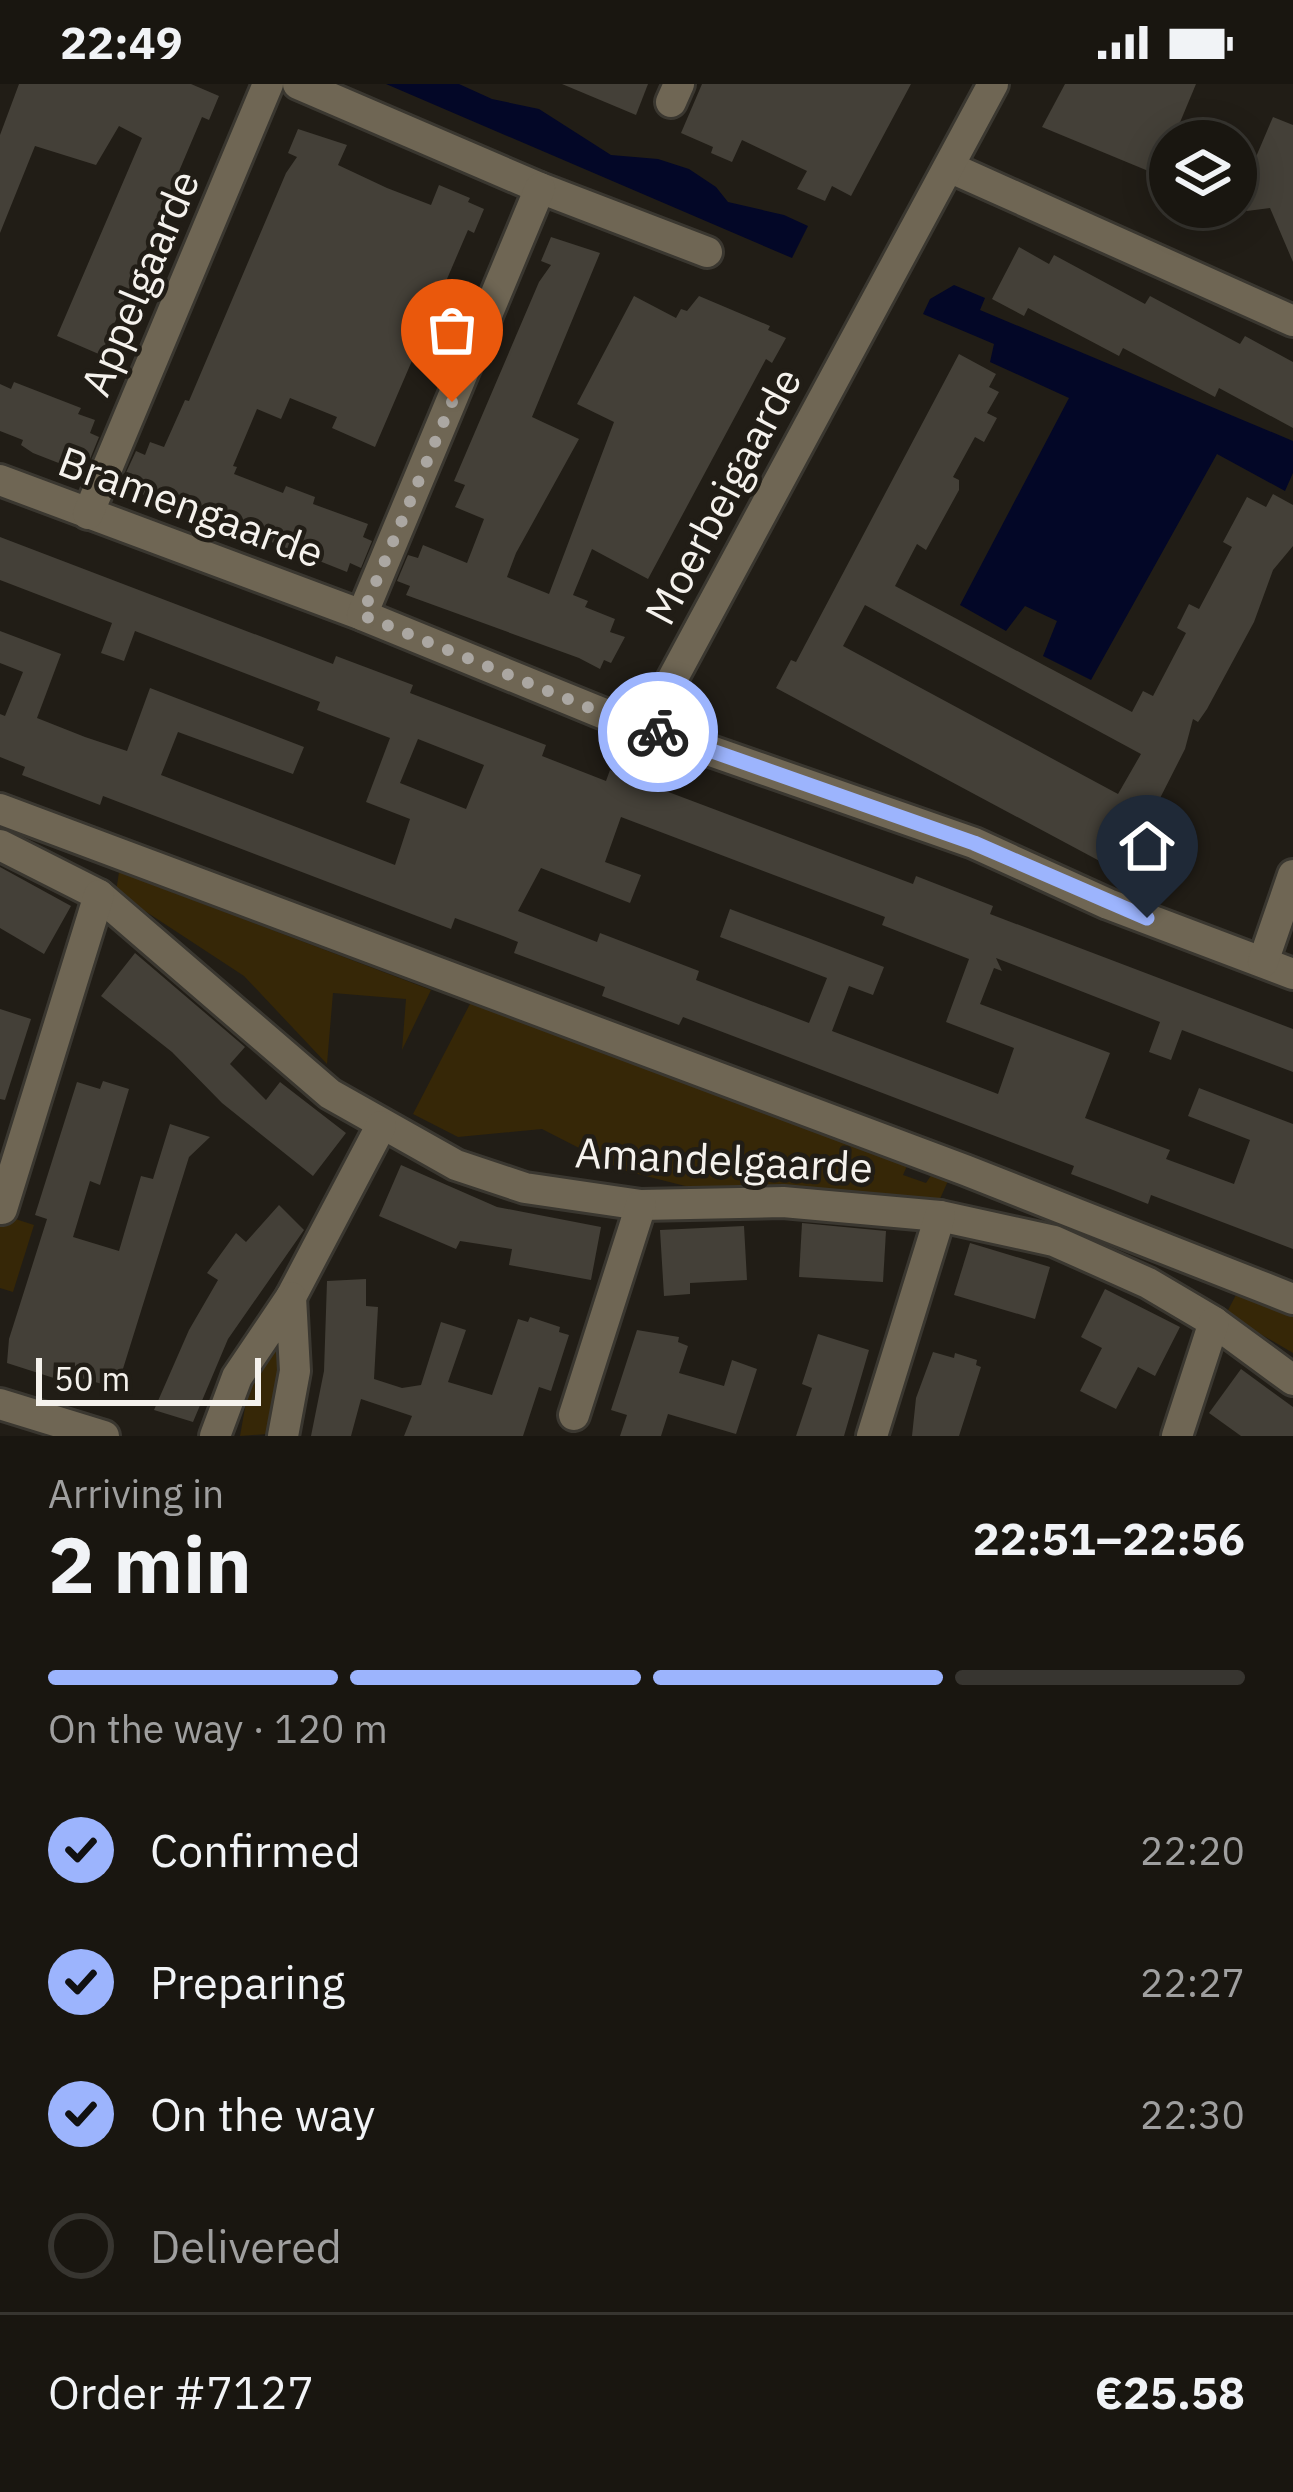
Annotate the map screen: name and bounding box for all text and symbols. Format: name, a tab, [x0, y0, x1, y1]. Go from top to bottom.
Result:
text: 22:49	[60, 13, 183, 71]
map controls	[1149, 120, 1257, 228]
button: layers	[1149, 120, 1257, 228]
street label: Appelgaarde	[67, 162, 212, 404]
pin	[401, 279, 503, 402]
icon: bag	[419, 297, 485, 363]
street label: Moerbeigaarde	[632, 358, 813, 634]
street label: Bramengaarde	[51, 433, 331, 580]
courier	[598, 672, 718, 792]
icon: bike	[625, 699, 691, 765]
pin	[1096, 795, 1198, 918]
icon: home	[1114, 813, 1180, 879]
street label: Amandelgaarde	[574, 1124, 874, 1195]
scale bar	[36, 1352, 261, 1405]
text: 50 m	[54, 1357, 130, 1400]
text: Arriving in	[48, 1468, 224, 1519]
text: 22:51–22:56	[973, 1509, 1245, 1567]
text: 2 min	[48, 1513, 252, 1614]
text: On the way · 120 m	[48, 1703, 388, 1754]
icon: check	[48, 1817, 114, 1883]
text: Confirmed	[150, 1821, 361, 1879]
text: 22:20	[1140, 1825, 1245, 1876]
icon: check	[48, 1949, 114, 2015]
text: Preparing	[150, 1953, 345, 2011]
text: 22:27	[1140, 1957, 1245, 2008]
icon: check	[48, 2081, 114, 2147]
text: On the way	[150, 2085, 375, 2143]
text: 22:30	[1140, 2089, 1245, 2140]
text: Delivered	[150, 2217, 342, 2275]
text: Order #7127	[48, 2363, 314, 2421]
text: €25.58	[1095, 2363, 1245, 2421]

